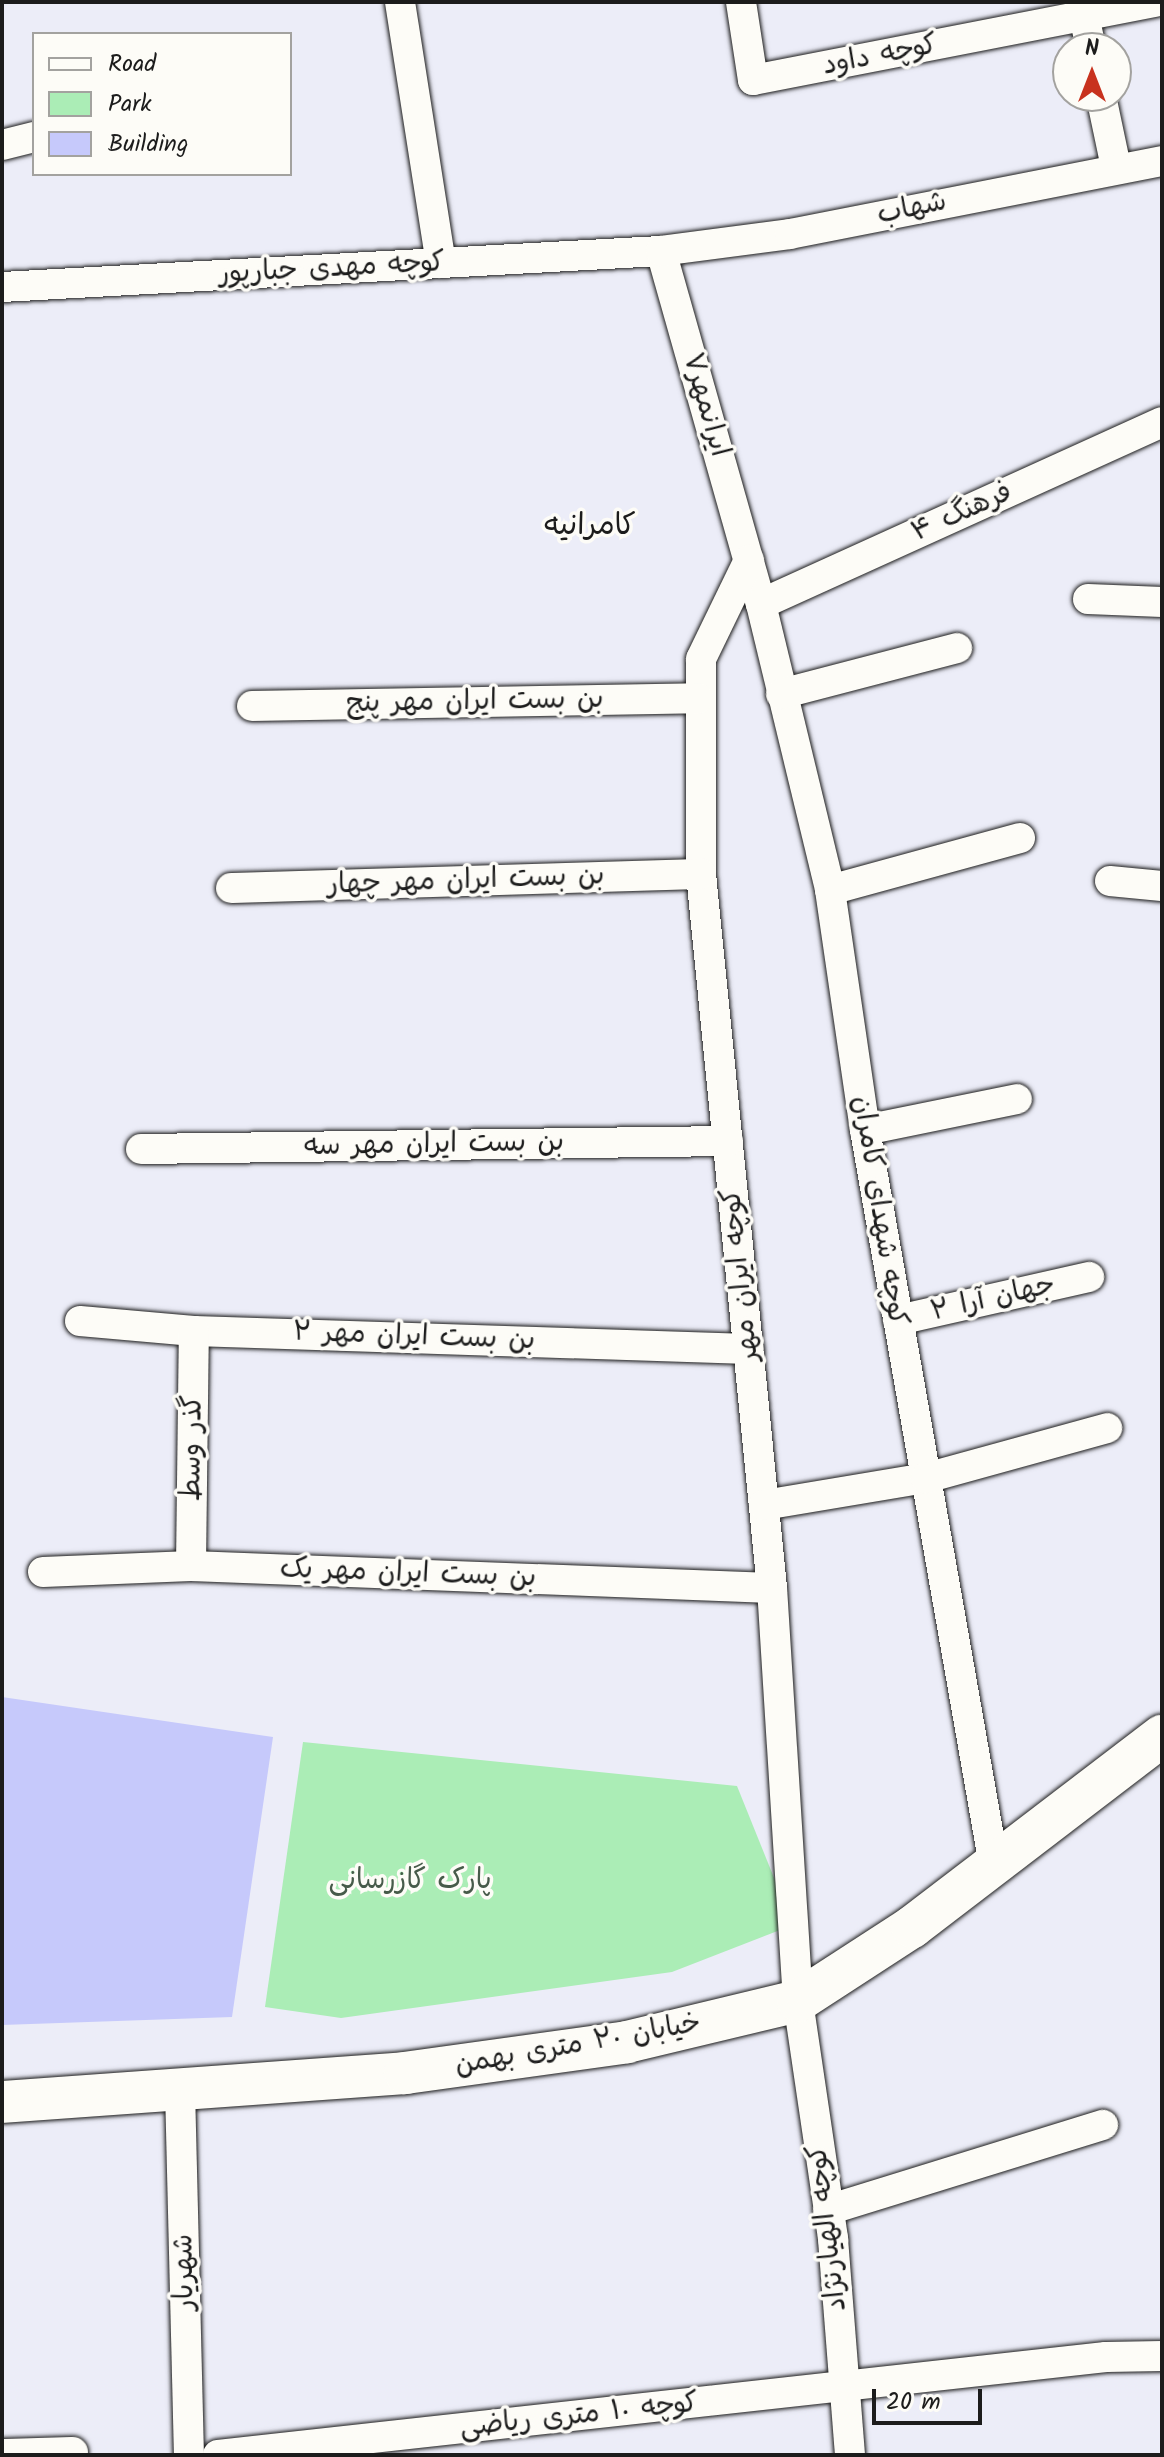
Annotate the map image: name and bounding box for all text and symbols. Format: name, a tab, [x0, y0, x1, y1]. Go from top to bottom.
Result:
street label: کوچه داود	[820, 28, 940, 84]
legend	[32, 32, 292, 176]
north arrow	[1052, 32, 1132, 112]
text: N	[1085, 32, 1099, 67]
text: Road	[108, 45, 156, 84]
text: Park	[108, 85, 152, 124]
text: Building	[108, 125, 188, 164]
street label: شهاب	[874, 185, 950, 233]
street label: کوچه مهدی جبارپور	[218, 246, 446, 292]
street label: ایرانمهر۷	[674, 349, 736, 461]
street label: فرهنگ ۴	[906, 476, 1018, 550]
district label: کامرانیه	[544, 508, 636, 544]
street label: بن بست ایران مهر پنج	[346, 683, 604, 721]
street label: بن بست ایران مهر چهار	[327, 859, 605, 903]
street label: کوچه شهدای کامران	[844, 1094, 914, 1328]
street label: بن بست ایران مهر سه	[304, 1126, 564, 1164]
street label: کوچه ایران مهر	[715, 1187, 767, 1363]
street label: جهان آرا ۲	[928, 1268, 1058, 1330]
street label: ۲ بن بست ایران مهر	[292, 1316, 536, 1358]
street label: گذر وسط	[175, 1395, 211, 1501]
street label: بن بست ایران مهر یک	[279, 1553, 537, 1595]
park label: پارک گازرسانی	[328, 1864, 492, 1898]
street label: خیابان ۲۰ متری بهمن	[453, 2007, 703, 2083]
street label: کوچه الهیارنژاد	[801, 2143, 855, 2313]
street label: شهریار	[168, 2234, 202, 2310]
scale bar	[876, 2373, 986, 2423]
text: 20 m	[886, 2383, 941, 2422]
street label: کوچه ۱۰ متری ریاضی	[458, 2387, 700, 2445]

